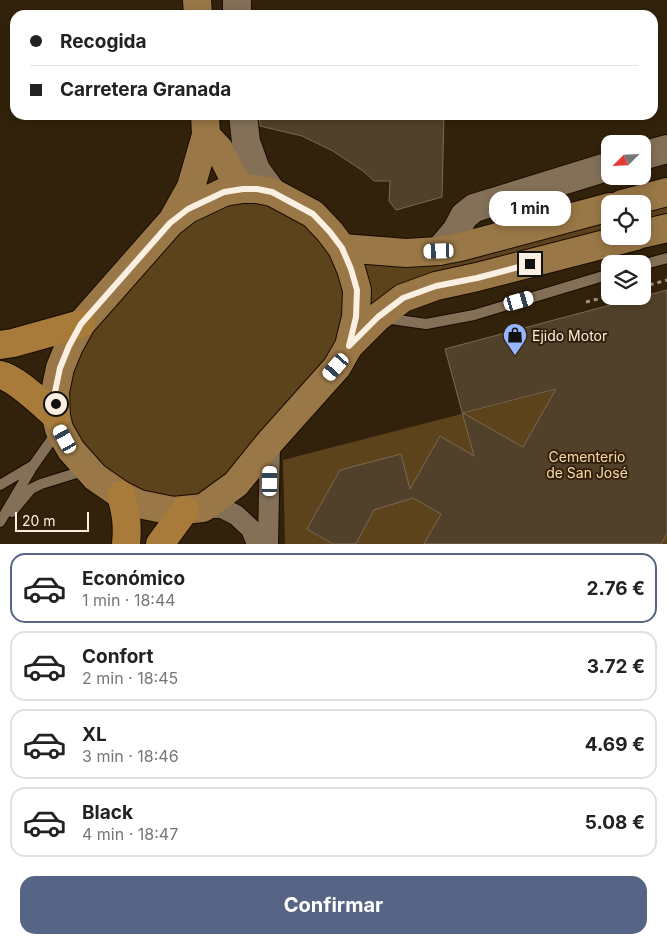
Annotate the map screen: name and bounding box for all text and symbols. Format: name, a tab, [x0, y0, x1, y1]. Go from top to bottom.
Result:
text: Recogida	[60, 30, 147, 53]
text: Carretera Granada	[60, 78, 231, 101]
north arrow	[601, 135, 651, 185]
map controls	[601, 135, 651, 305]
callout: 1 min	[489, 192, 571, 226]
button: locate	[601, 195, 651, 245]
text: 1 min	[510, 198, 550, 218]
car	[423, 243, 454, 259]
route end	[519, 253, 541, 275]
button: layers	[601, 255, 651, 305]
car	[502, 290, 535, 312]
shop icon: Ejido Motor	[502, 322, 528, 356]
place label: Ejido Motor	[532, 327, 607, 344]
car	[320, 351, 351, 383]
route start	[45, 393, 67, 415]
car	[51, 422, 78, 456]
park label: Cementerio de San José	[546, 448, 628, 481]
car	[262, 466, 277, 496]
scale bar	[15, 509, 89, 532]
text: 20 m	[22, 512, 56, 529]
icon: car	[22, 566, 67, 611]
text: Económico	[82, 567, 185, 590]
text: 2.76 €	[587, 577, 645, 600]
text: 1 min · 18:44	[82, 590, 176, 610]
icon: car	[22, 644, 67, 689]
text: Confort	[82, 645, 153, 668]
text: 3.72 €	[587, 655, 645, 678]
text: 2 min · 18:45	[82, 668, 178, 688]
icon: car	[22, 722, 67, 767]
text: XL	[82, 723, 107, 746]
text: 4.69 €	[585, 733, 645, 756]
text: 3 min · 18:46	[82, 746, 179, 766]
icon: car	[22, 800, 67, 845]
text: Black	[82, 801, 133, 824]
text: 5.08 €	[585, 811, 645, 834]
text: 4 min · 18:47	[82, 824, 178, 844]
button: Confirmar	[20, 876, 647, 934]

